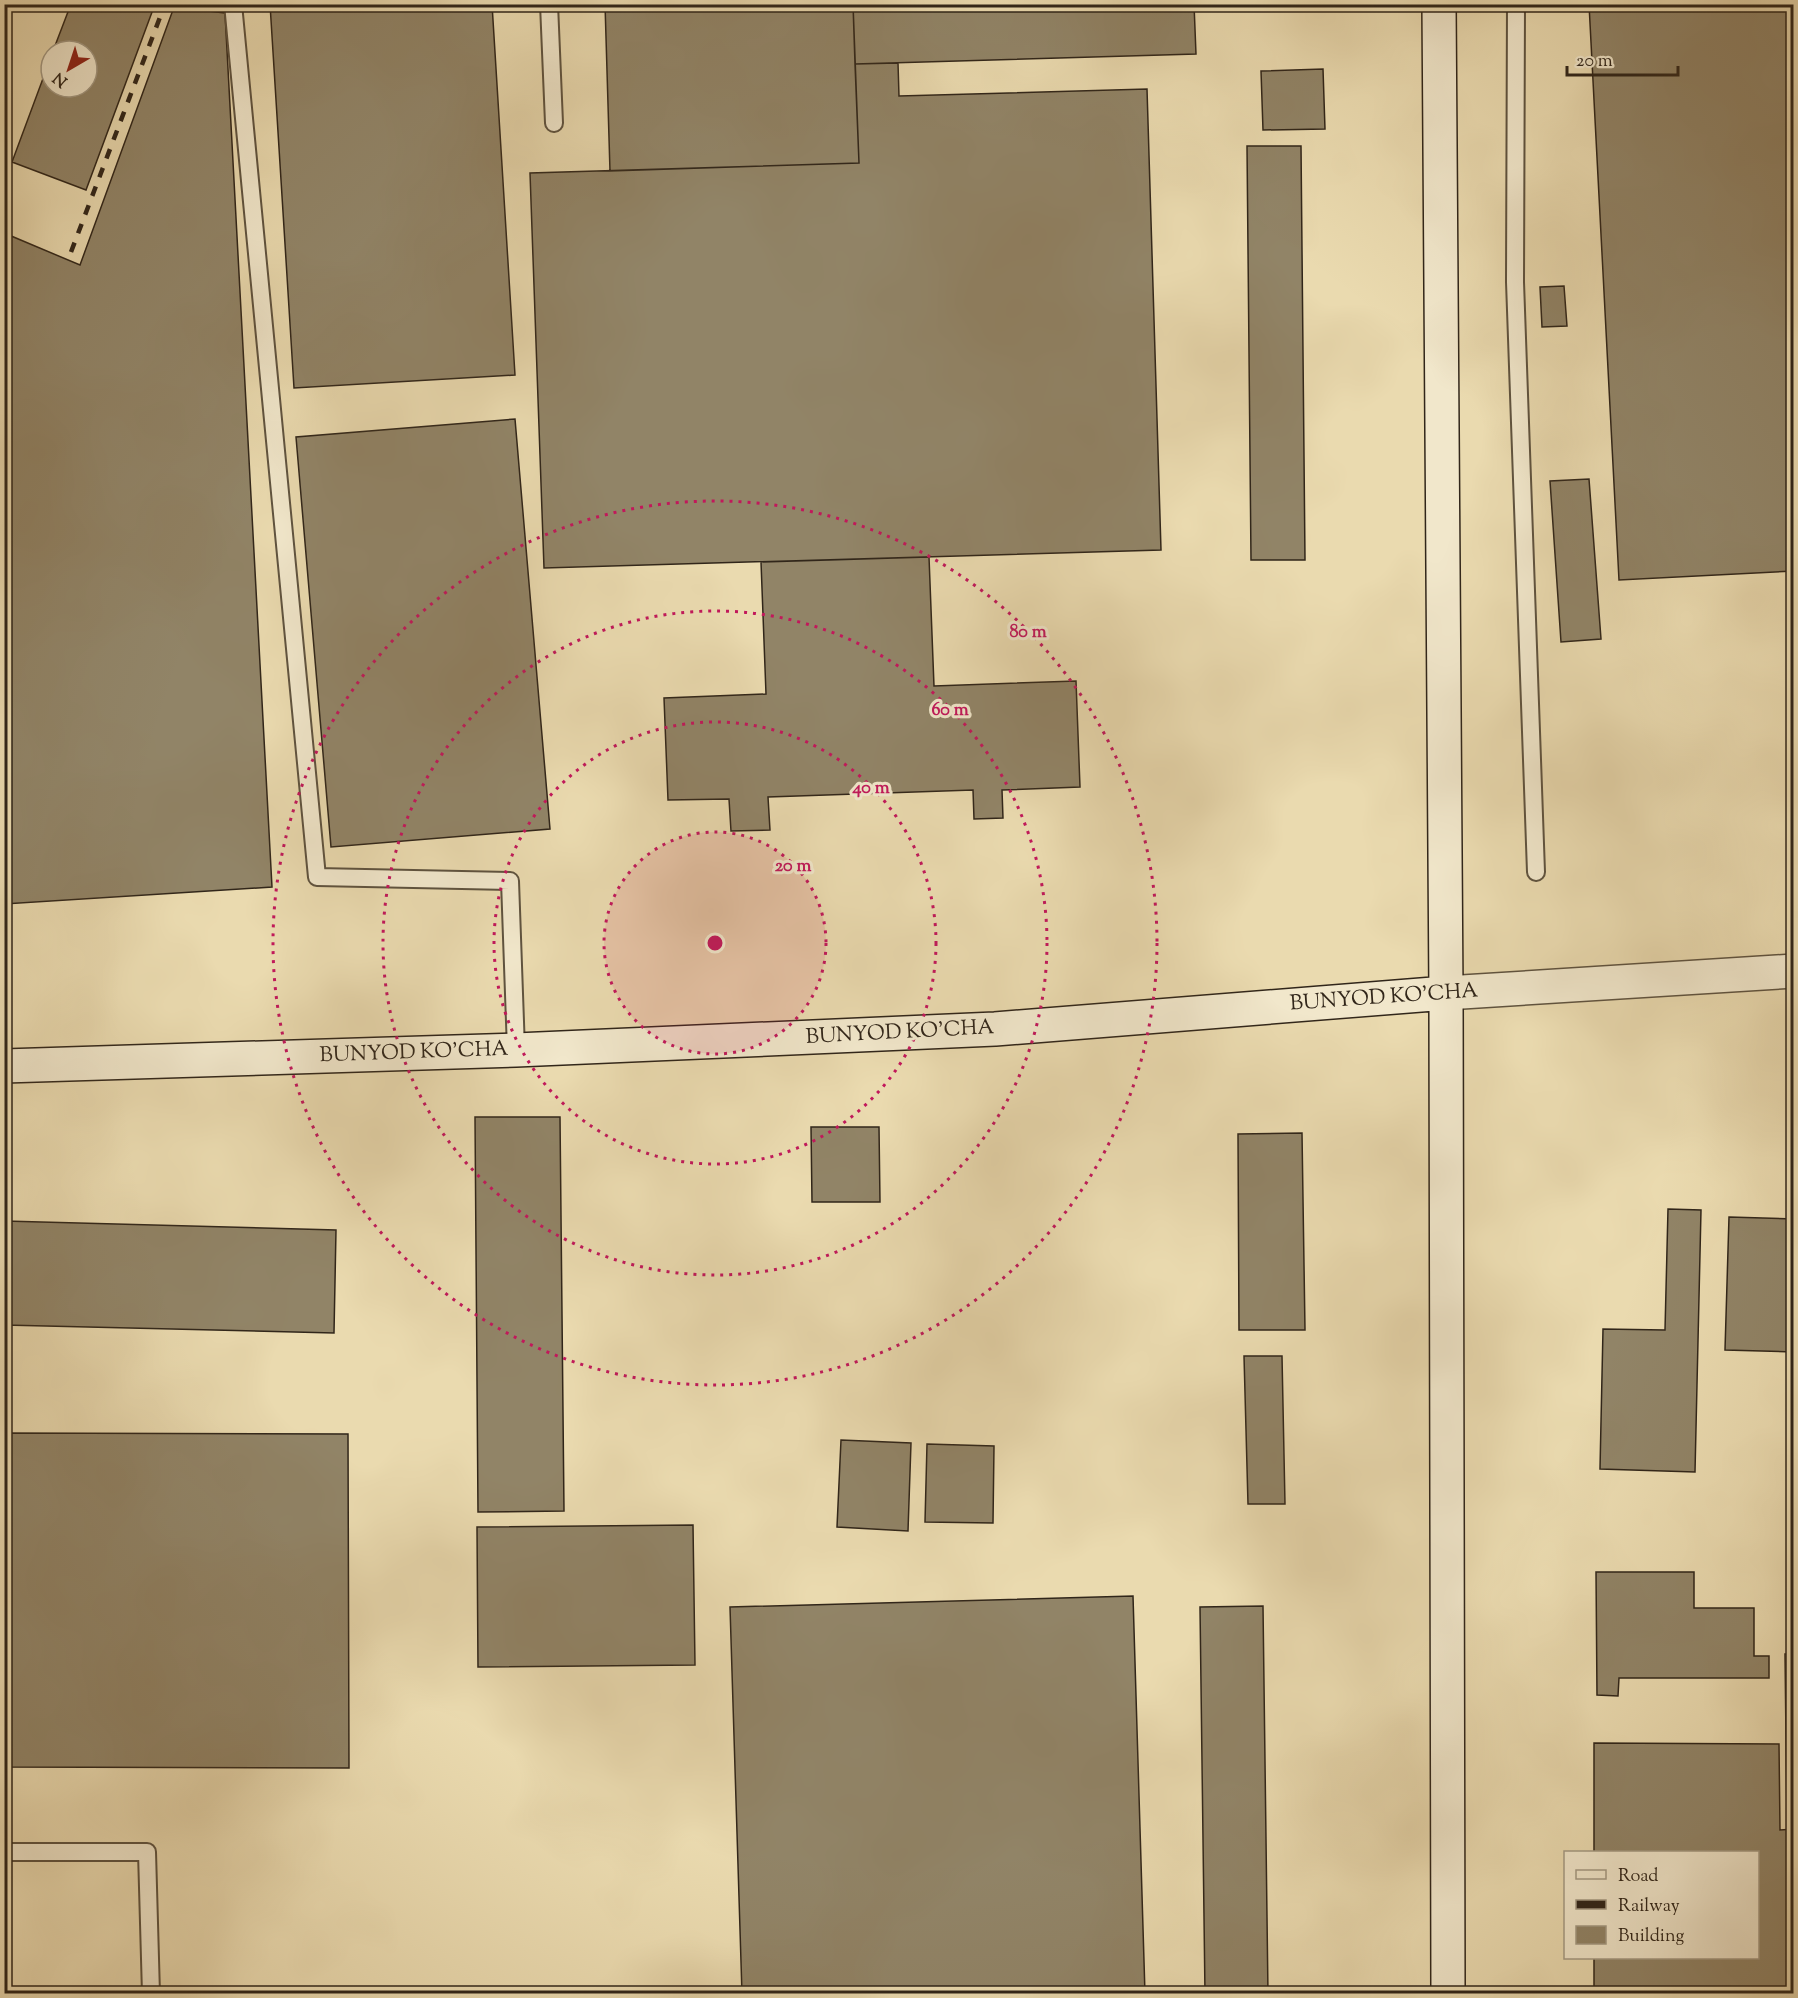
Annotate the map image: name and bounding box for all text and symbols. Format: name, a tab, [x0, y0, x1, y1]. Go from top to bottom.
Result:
north arrow	[39, 39, 99, 99]
scale bar	[1567, 39, 1678, 77]
text: 20 m	[1576, 49, 1613, 75]
text: N	[49, 66, 73, 92]
text: 80 m	[1009, 620, 1047, 646]
text: 60 m	[931, 698, 969, 724]
text: 40 m	[851, 776, 890, 802]
text: 20 m	[775, 854, 811, 880]
centre of rings	[705, 933, 725, 953]
street label: BUNYOD KO'CHA	[1289, 976, 1479, 1020]
street label: BUNYOD KO'CHA	[805, 1013, 995, 1053]
street label: BUNYOD KO'CHA	[319, 1035, 509, 1071]
legend	[1564, 1851, 1759, 1959]
text: Road	[1618, 1864, 1658, 1890]
text: Railway	[1618, 1894, 1680, 1920]
text: Building	[1618, 1924, 1684, 1950]

